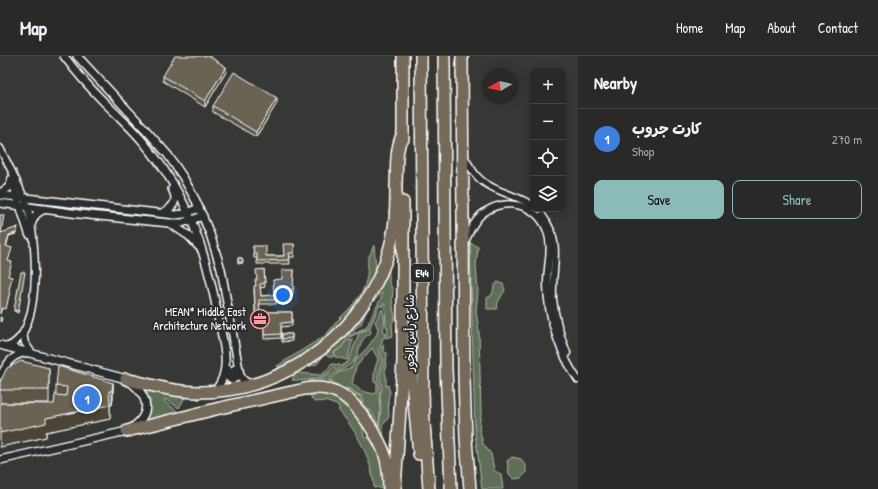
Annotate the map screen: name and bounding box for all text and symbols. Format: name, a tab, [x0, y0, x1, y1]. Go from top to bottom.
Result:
text: Map	[20, 15, 47, 41]
text: Home	[676, 18, 703, 37]
text: Map	[725, 18, 745, 37]
text: About	[767, 18, 796, 37]
text: Contact	[818, 18, 858, 37]
north arrow	[482, 68, 518, 104]
map controls	[530, 68, 566, 212]
button: +	[530, 68, 566, 104]
text: Nearby	[594, 71, 637, 94]
button: −	[530, 104, 566, 140]
text: كارت جروب	[632, 118, 702, 139]
text: 1	[605, 130, 609, 148]
text: 270 m	[832, 130, 862, 148]
button: locate	[530, 140, 566, 176]
text: Shop	[632, 142, 654, 160]
button: layers	[530, 176, 566, 212]
button: Save	[594, 180, 724, 219]
button: Share	[732, 180, 862, 219]
road number: E44	[411, 264, 433, 282]
your location	[273, 285, 293, 305]
street label: شارع رأس الخور	[401, 295, 419, 372]
place label: MEAN* Middle East Architecture Network	[153, 303, 247, 334]
office icon: MEAN* Middle East Architecture Network	[249, 308, 271, 330]
pin: 1	[74, 384, 100, 414]

